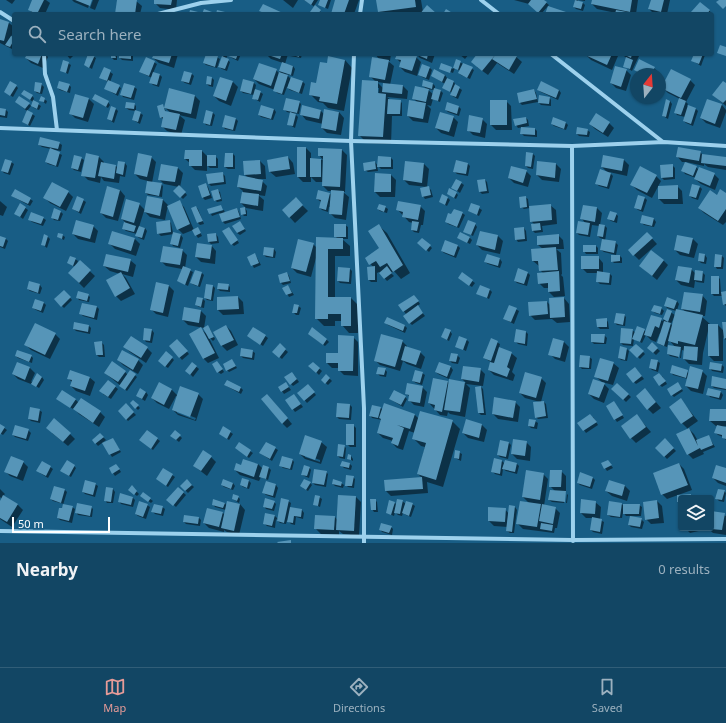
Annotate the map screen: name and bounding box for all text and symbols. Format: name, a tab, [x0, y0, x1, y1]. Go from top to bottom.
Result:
search box	[12, 12, 714, 56]
icon: search	[26, 23, 48, 45]
text: Search here	[58, 24, 141, 44]
north arrow	[630, 68, 666, 104]
map controls	[678, 495, 714, 531]
button: layers	[678, 495, 714, 531]
scale bar	[12, 515, 110, 534]
text: 50 m	[18, 516, 44, 531]
text: Nearby	[16, 558, 78, 581]
text: 0 results	[658, 560, 710, 578]
tab: Map	[103, 676, 126, 715]
tab: Directions	[333, 676, 385, 715]
tab: Saved	[592, 676, 623, 715]

